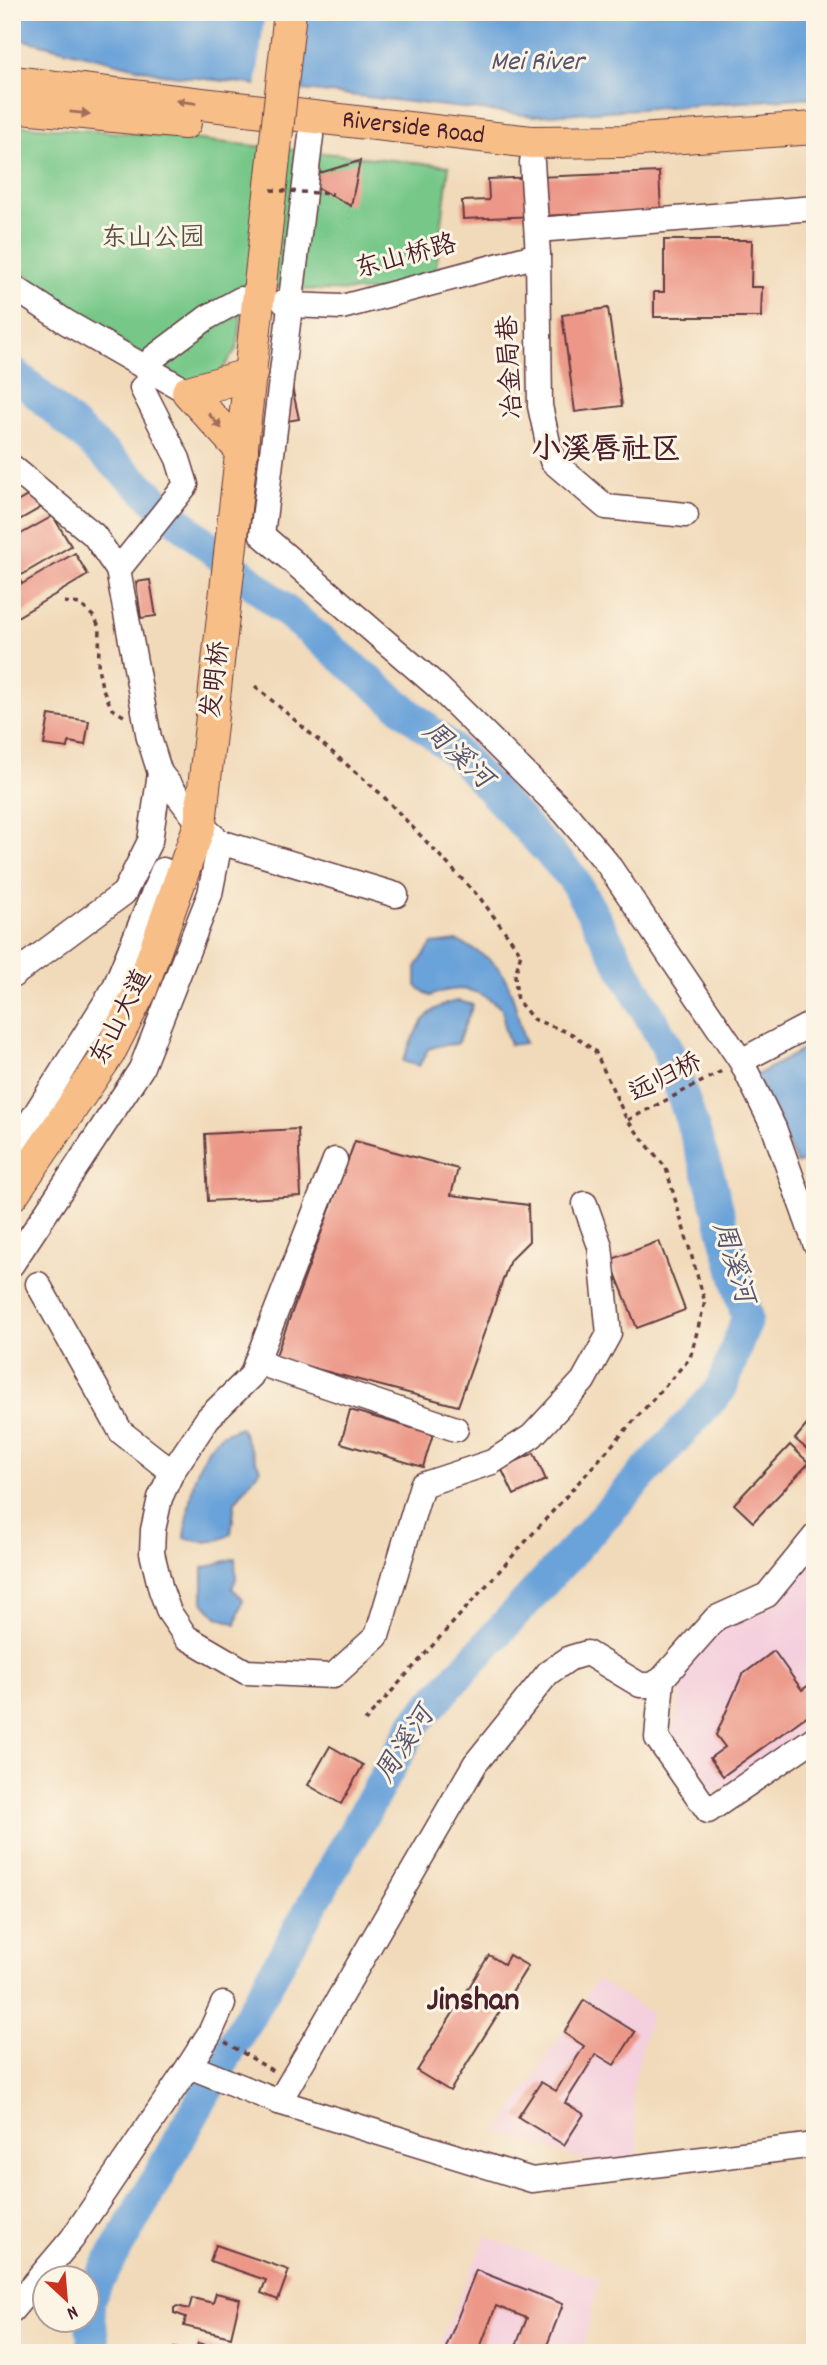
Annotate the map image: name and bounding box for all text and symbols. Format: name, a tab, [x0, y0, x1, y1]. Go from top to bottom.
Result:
water label: Mei River	[490, 44, 587, 84]
one-way arrow	[175, 96, 197, 107]
street label: Riverside Road	[340, 102, 487, 155]
one-way arrow	[69, 108, 91, 119]
park label: 东山公园	[101, 221, 205, 258]
street label: 东山桥路	[351, 227, 461, 289]
street label: 冶金局巷	[491, 314, 533, 420]
one-way arrow	[207, 412, 223, 430]
district label: 小溪唇社区	[531, 431, 681, 474]
street label: 发明桥	[194, 639, 240, 721]
water label: 周溪河	[412, 714, 503, 803]
street label: 东山大道	[82, 963, 162, 1073]
street label: 远归桥	[623, 1045, 709, 1113]
water label: 周溪河	[700, 1217, 764, 1313]
water label: 周溪河	[367, 1697, 449, 1792]
district label: Jinshan	[426, 1979, 520, 2026]
north arrow	[32, 2264, 102, 2334]
text: N	[62, 2297, 82, 2325]

